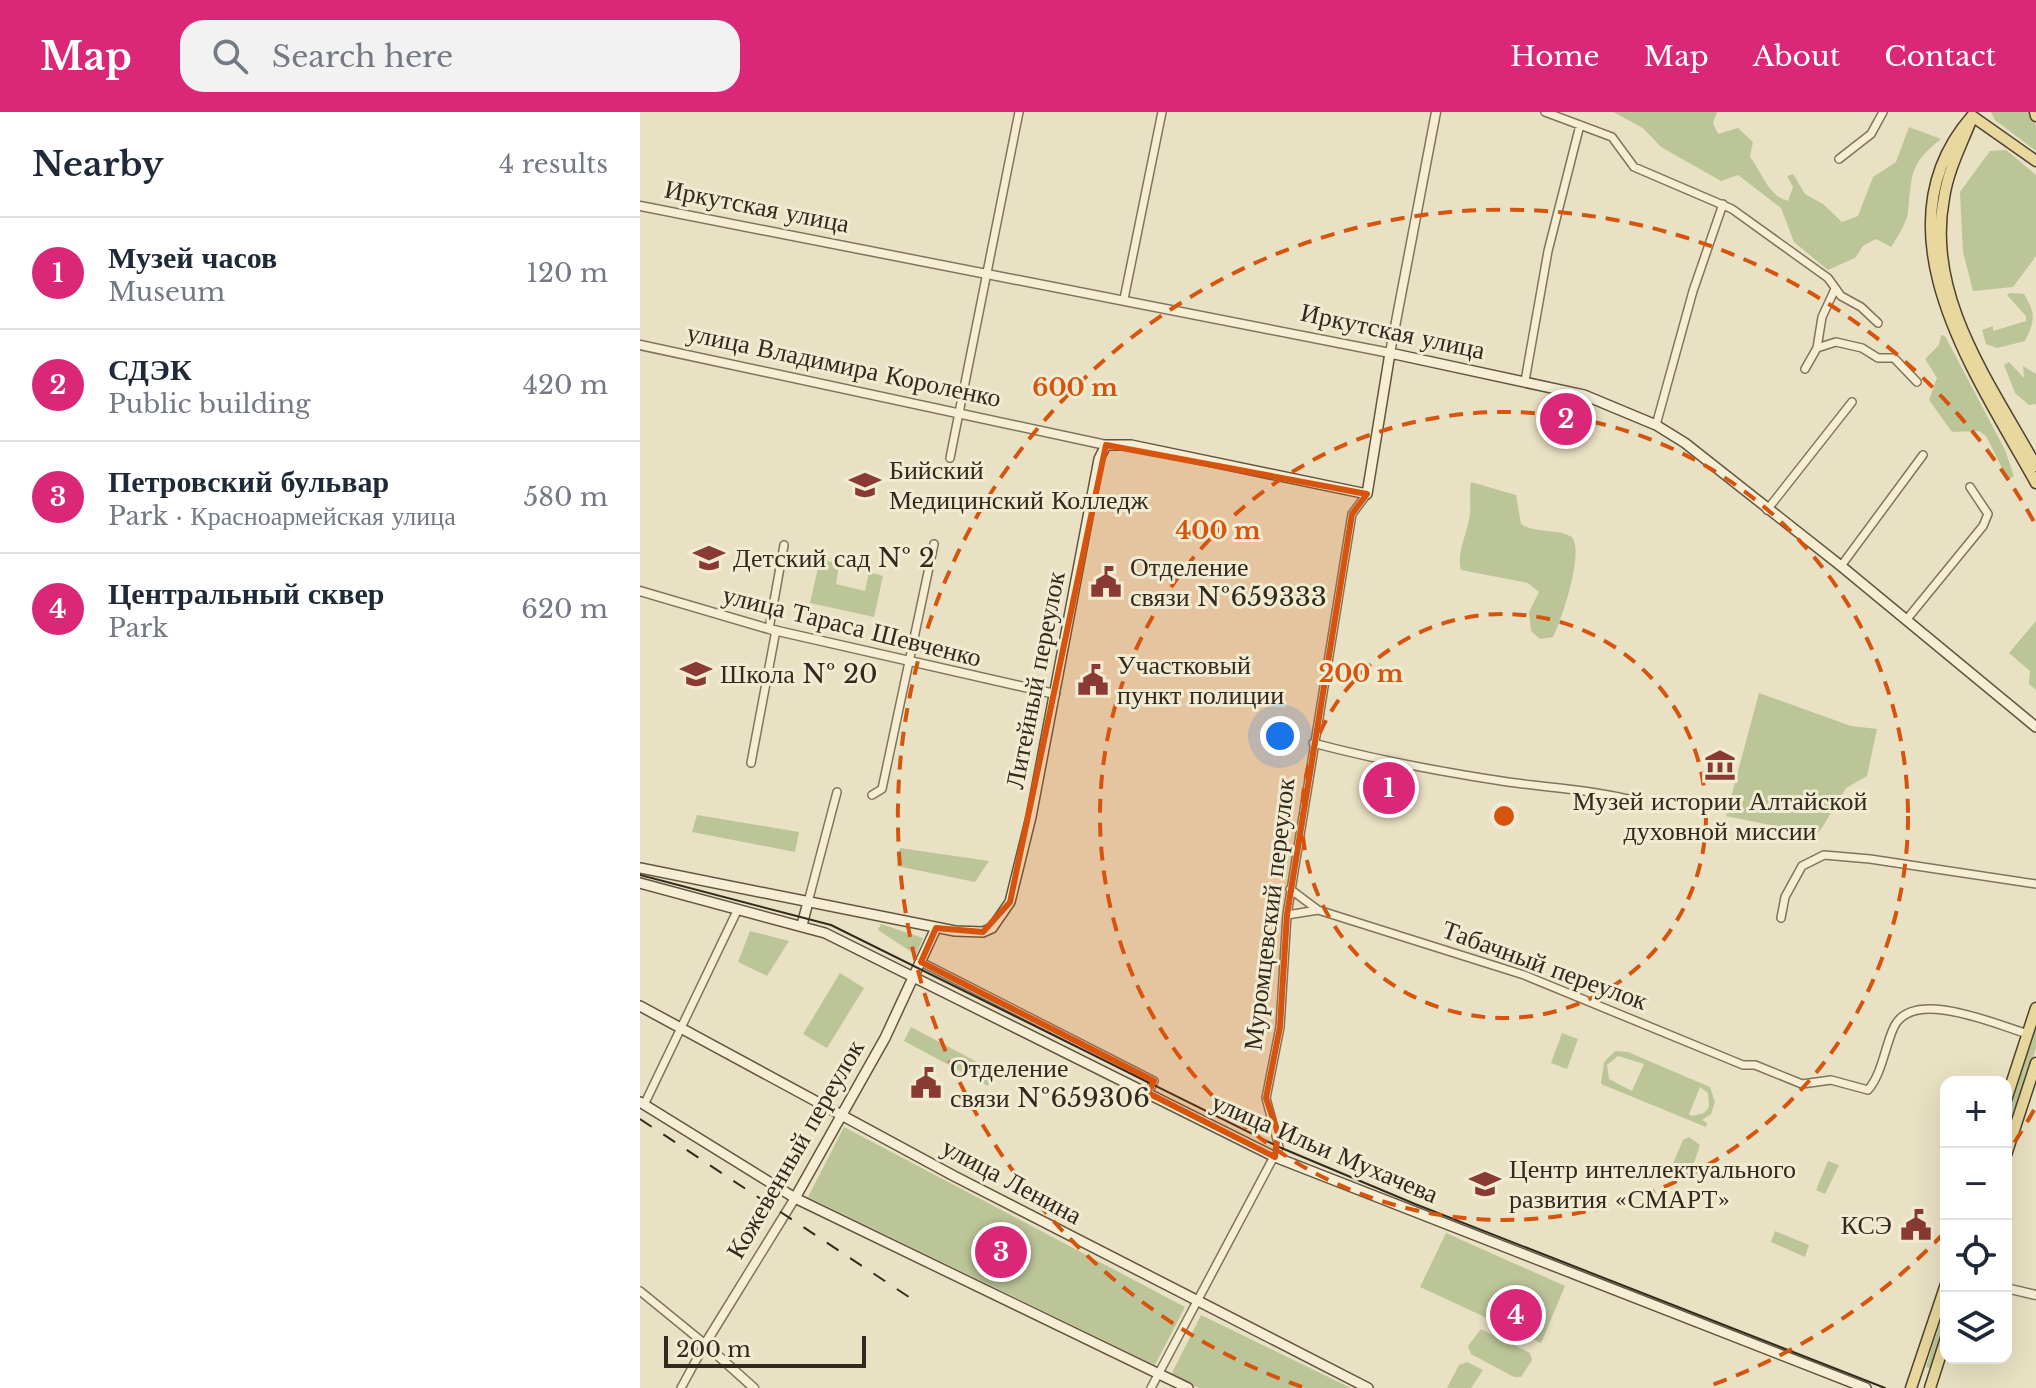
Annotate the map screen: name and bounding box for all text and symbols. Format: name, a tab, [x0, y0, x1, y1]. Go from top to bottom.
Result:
search box	[180, 20, 740, 92]
text: Map	[40, 33, 132, 80]
icon: search	[208, 34, 252, 78]
text: Search here	[272, 38, 453, 75]
text: Home	[1510, 39, 1600, 74]
text: Map	[1644, 39, 1709, 74]
text: About	[1753, 39, 1840, 74]
text: Contact	[1884, 39, 1996, 74]
text: Nearby	[32, 143, 164, 185]
text: 4 results	[499, 148, 608, 180]
street label: Иркутская улица	[662, 172, 853, 240]
text: Музей часов	[108, 239, 277, 276]
text: 1	[52, 257, 64, 289]
text: 120 m	[526, 257, 608, 289]
text: Museum	[108, 276, 225, 308]
street label: Иркутская улица	[1298, 296, 1489, 366]
street label: улица Владимира Короленко	[684, 316, 1004, 414]
text: СДЭК	[108, 351, 192, 388]
text: 2	[50, 369, 66, 401]
text: 420 m	[523, 369, 608, 401]
text: 600 m	[1032, 373, 1118, 402]
text: Public building	[108, 388, 311, 420]
pin: 2	[1540, 389, 1592, 449]
place label: Бийский Медицинский Колледж	[889, 454, 1149, 516]
text: Петровский бульвар	[108, 463, 389, 500]
school or university icon: Бийский Медицинский Колледж	[848, 468, 882, 502]
text: 3	[50, 481, 66, 513]
text: 580 m	[524, 481, 608, 513]
text: Park · Красноармейская улица	[108, 500, 456, 532]
text: 400 m	[1175, 516, 1261, 545]
school or university icon: Детский сад № 2	[692, 541, 726, 575]
place label: Детский сад № 2	[733, 542, 935, 574]
place label: Отделение связи №659333	[1130, 551, 1327, 613]
public building icon: Отделение связи №659333	[1089, 565, 1123, 599]
street label: Литейный переулок	[998, 568, 1072, 791]
text: Центральный сквер	[108, 575, 384, 612]
street label: улица Тараса Шевченко	[719, 578, 985, 674]
text: 4	[49, 593, 67, 625]
text: 620 m	[521, 593, 608, 625]
text: Park	[108, 612, 168, 644]
place label: Участковый пункт полиции	[1117, 649, 1284, 711]
school or university icon: Школа № 20	[679, 657, 713, 691]
place label: Школа № 20	[720, 658, 878, 690]
text: 200 m	[1319, 659, 1404, 688]
public building icon: Участковый пункт полиции	[1076, 663, 1110, 697]
your location	[1260, 716, 1300, 756]
museum icon: Музей истории Алтайской духовной миссии	[1703, 748, 1737, 782]
pin: 1	[1363, 758, 1415, 818]
street label: Муромцевский переулок	[1236, 776, 1302, 1052]
place label: Музей истории Алтайской духовной миссии	[1572, 785, 1868, 847]
centre of rings	[1490, 802, 1518, 830]
street label: Табачный переулок	[1438, 913, 1652, 1017]
street label: Кожевенный переулок	[719, 1033, 871, 1264]
place label: Отделение связи №659306	[950, 1052, 1150, 1114]
public building icon: Отделение связи №659306	[909, 1066, 943, 1100]
map controls	[1940, 1076, 2012, 1364]
button: +	[1940, 1076, 2012, 1148]
street label: улица Ильи Мухачева	[1207, 1086, 1444, 1210]
street label: улица Ленина	[937, 1131, 1088, 1231]
button: −	[1940, 1148, 2012, 1220]
place label: Центр интеллектуального развития «СМАРТ»	[1509, 1153, 1796, 1215]
school or university icon: Центр интеллектуального развития «СМАРТ»	[1468, 1167, 1502, 1201]
public building icon: КСЭ	[1899, 1208, 1933, 1242]
place label: КСЭ	[1841, 1209, 1892, 1241]
button: locate	[1940, 1220, 2012, 1292]
pin: 3	[975, 1222, 1027, 1282]
pin: 4	[1490, 1285, 1542, 1345]
button: layers	[1940, 1292, 2012, 1364]
scale bar	[664, 1332, 866, 1368]
text: 200 m	[676, 1336, 751, 1363]

